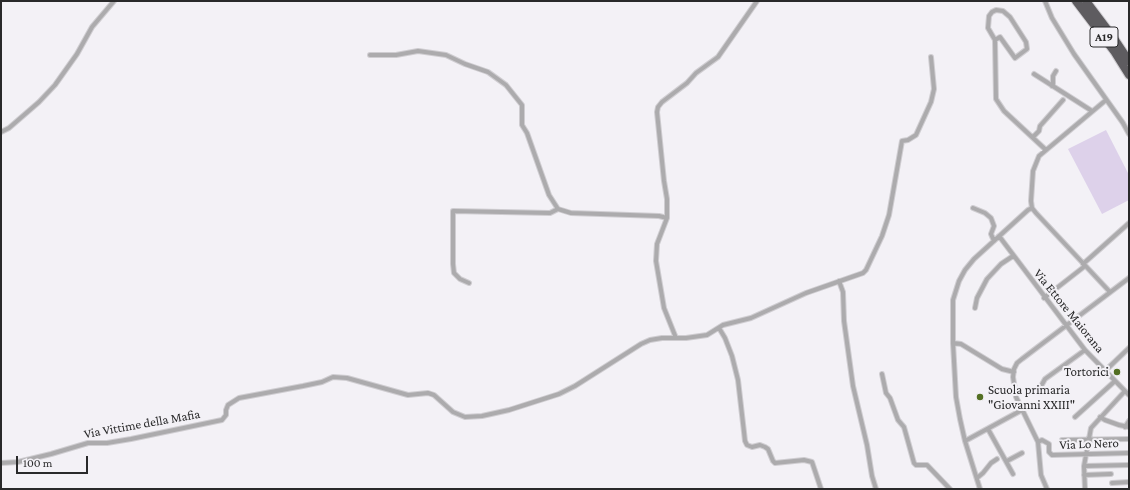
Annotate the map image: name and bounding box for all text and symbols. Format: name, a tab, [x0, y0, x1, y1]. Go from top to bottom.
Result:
road number: A19	[1090, 27, 1118, 47]
street label: Via Ettore Maiorana	[1030, 266, 1108, 356]
place label: Tortorici	[1064, 364, 1109, 380]
marker: Tortorici	[1112, 367, 1122, 377]
place label: Scuola primaria "Giovanni XXIII"	[988, 382, 1075, 413]
marker: Scuola primaria "Giovanni XXIII"	[975, 392, 985, 402]
street label: Via Vittime della Mafia	[83, 406, 201, 442]
street label: Via Lo Nero	[1059, 435, 1119, 453]
scale bar	[18, 448, 90, 474]
text: 100 m	[23, 456, 52, 470]

